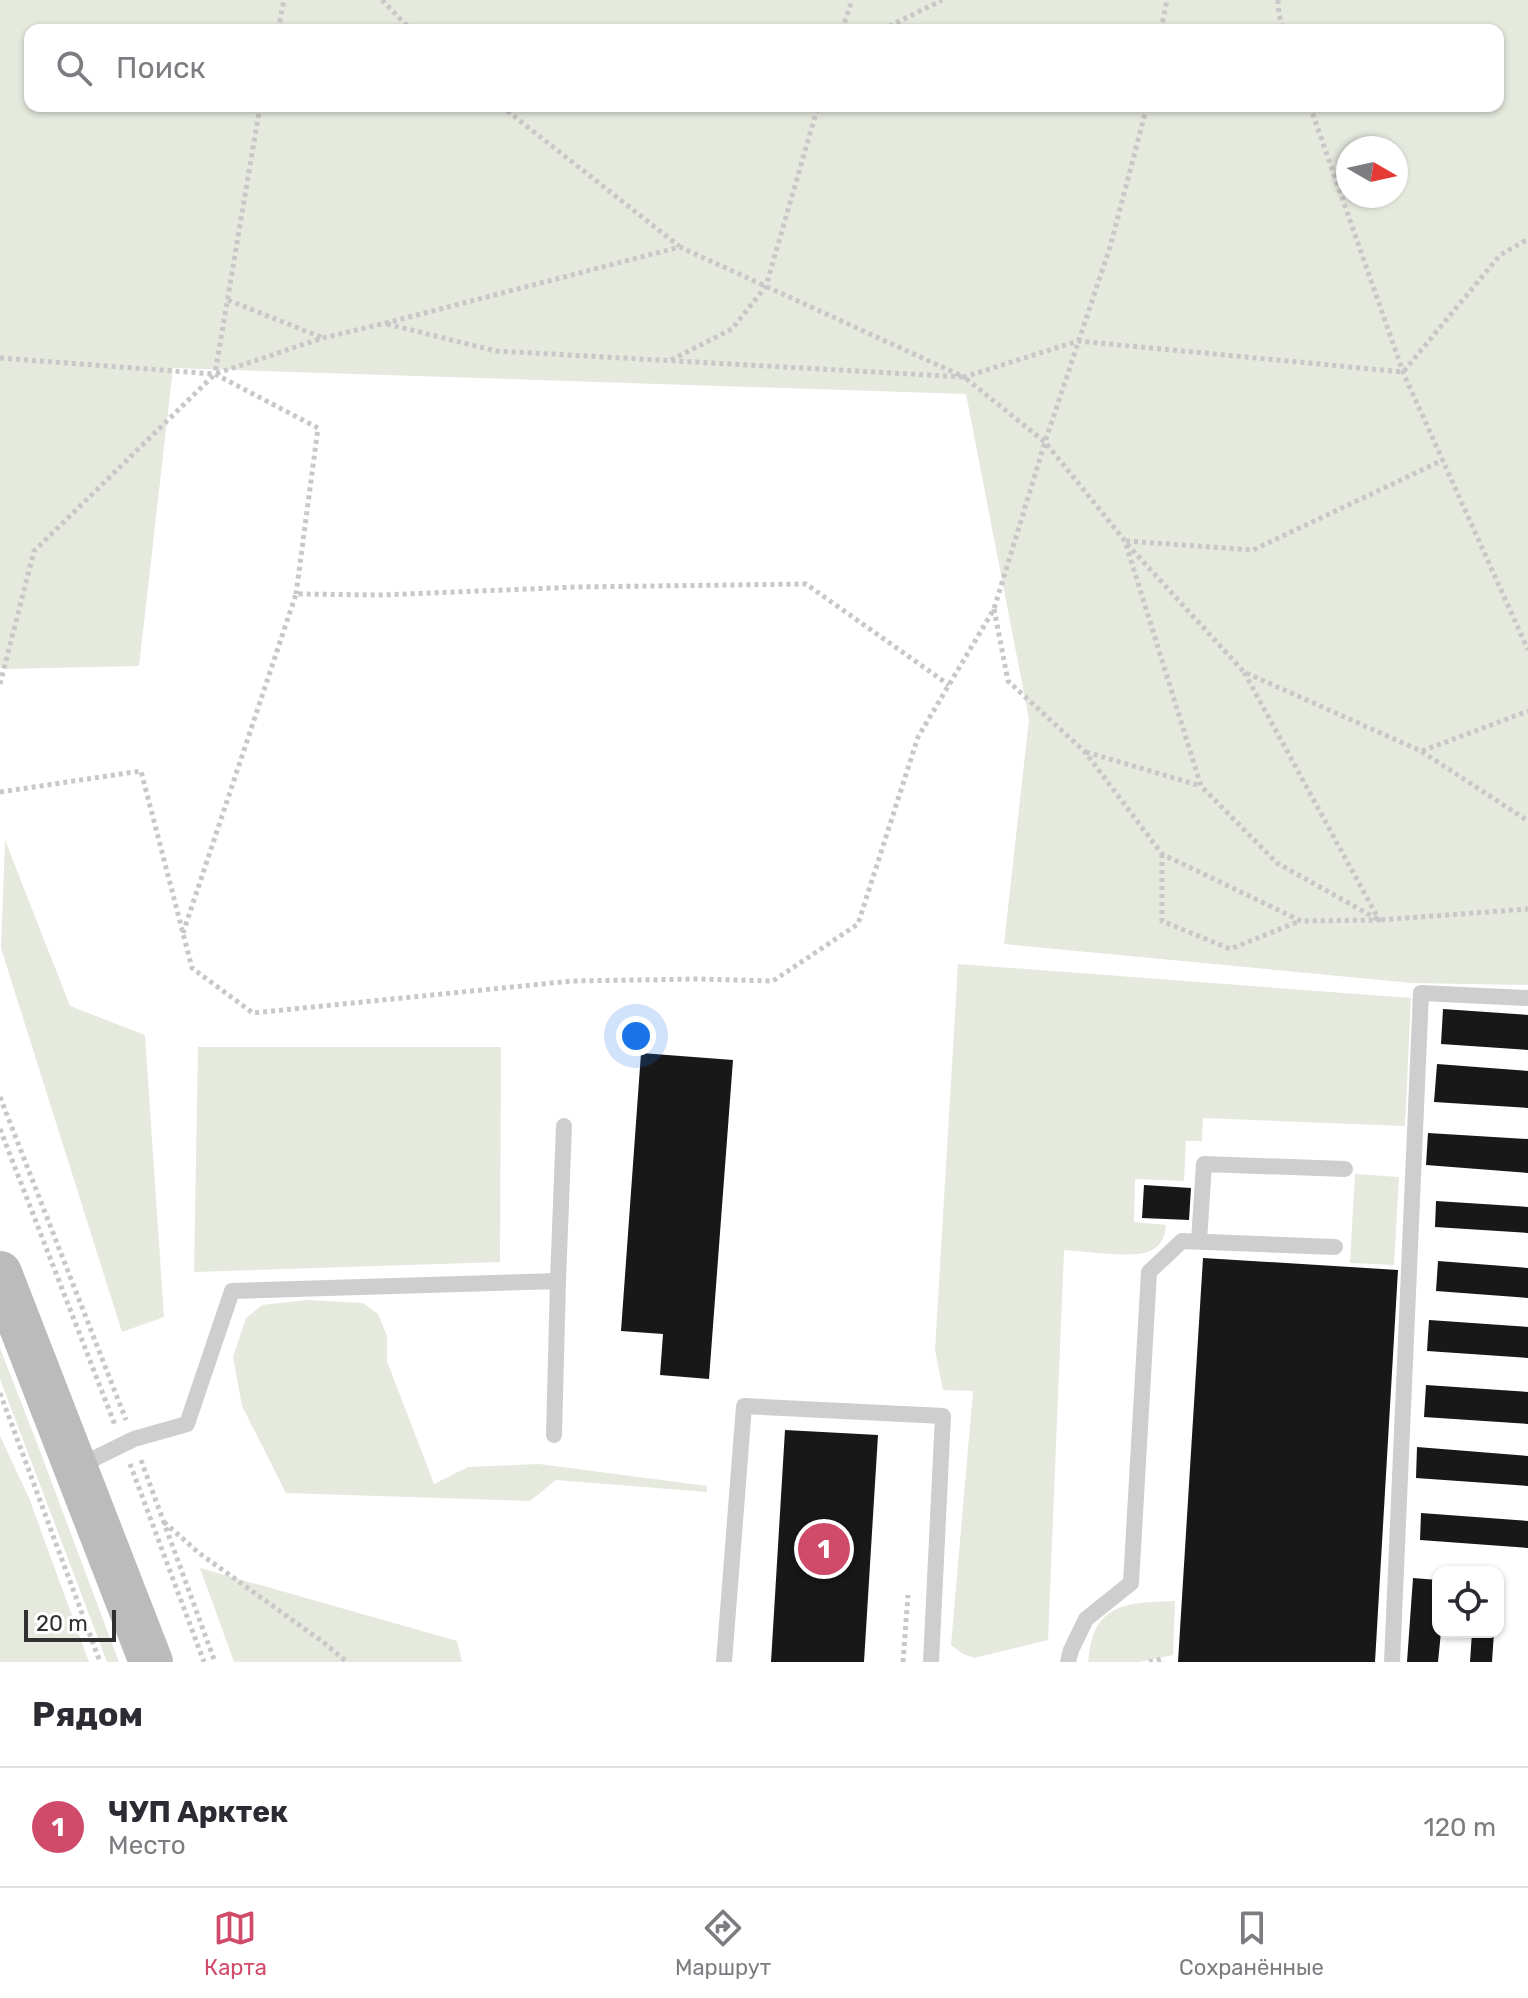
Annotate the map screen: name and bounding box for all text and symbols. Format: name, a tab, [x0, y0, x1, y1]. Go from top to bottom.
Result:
search box	[24, 24, 1504, 112]
icon: search	[52, 46, 96, 90]
text: Поиск	[116, 50, 206, 86]
north arrow	[1336, 136, 1408, 208]
your location	[616, 1016, 656, 1056]
pin: 1	[798, 1519, 850, 1579]
map controls	[1432, 1566, 1504, 1638]
button: locate	[1432, 1566, 1504, 1638]
scale bar	[24, 1606, 116, 1642]
text: 20 m	[36, 1610, 88, 1637]
text: Рядом	[32, 1694, 143, 1735]
text: ЧУП Арктек	[108, 1794, 288, 1830]
text: 1	[52, 1812, 64, 1843]
text: 120 m	[1424, 1812, 1496, 1843]
text: Место	[108, 1830, 186, 1861]
tab: Карта	[204, 1906, 267, 1981]
tab: Маршрут	[675, 1906, 771, 1981]
tab: Сохранённые	[1179, 1906, 1324, 1981]

